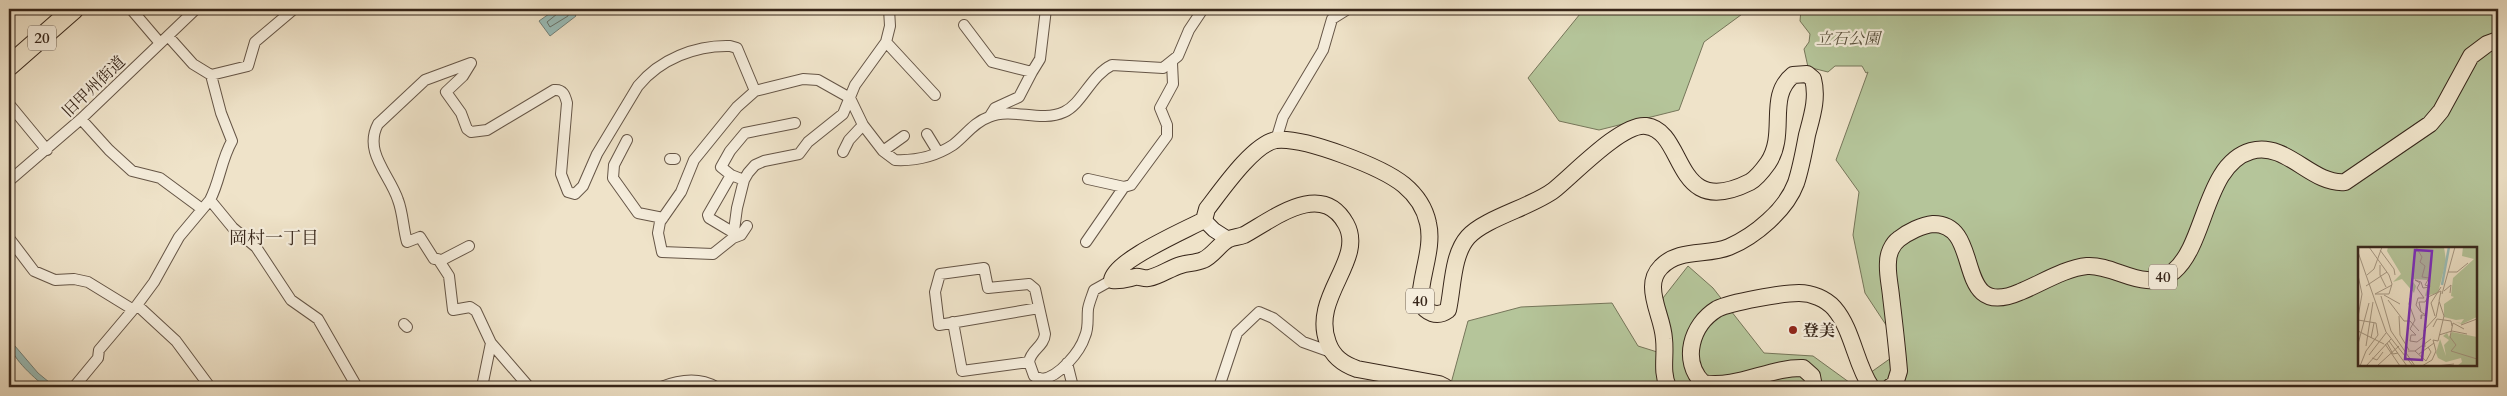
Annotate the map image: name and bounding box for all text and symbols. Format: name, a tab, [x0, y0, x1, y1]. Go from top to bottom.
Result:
road number: 20	[28, 26, 56, 50]
park label: 立石公園	[1816, 28, 1883, 50]
street label: 旧甲州街道	[57, 51, 130, 122]
district label: 岡村一丁目	[229, 226, 319, 251]
inset map	[2358, 247, 2477, 366]
road number: 40	[2149, 264, 2177, 290]
road number: 40	[1406, 288, 1434, 314]
place label: 登美	[1803, 320, 1835, 342]
marker: 登美	[1787, 324, 1799, 336]

